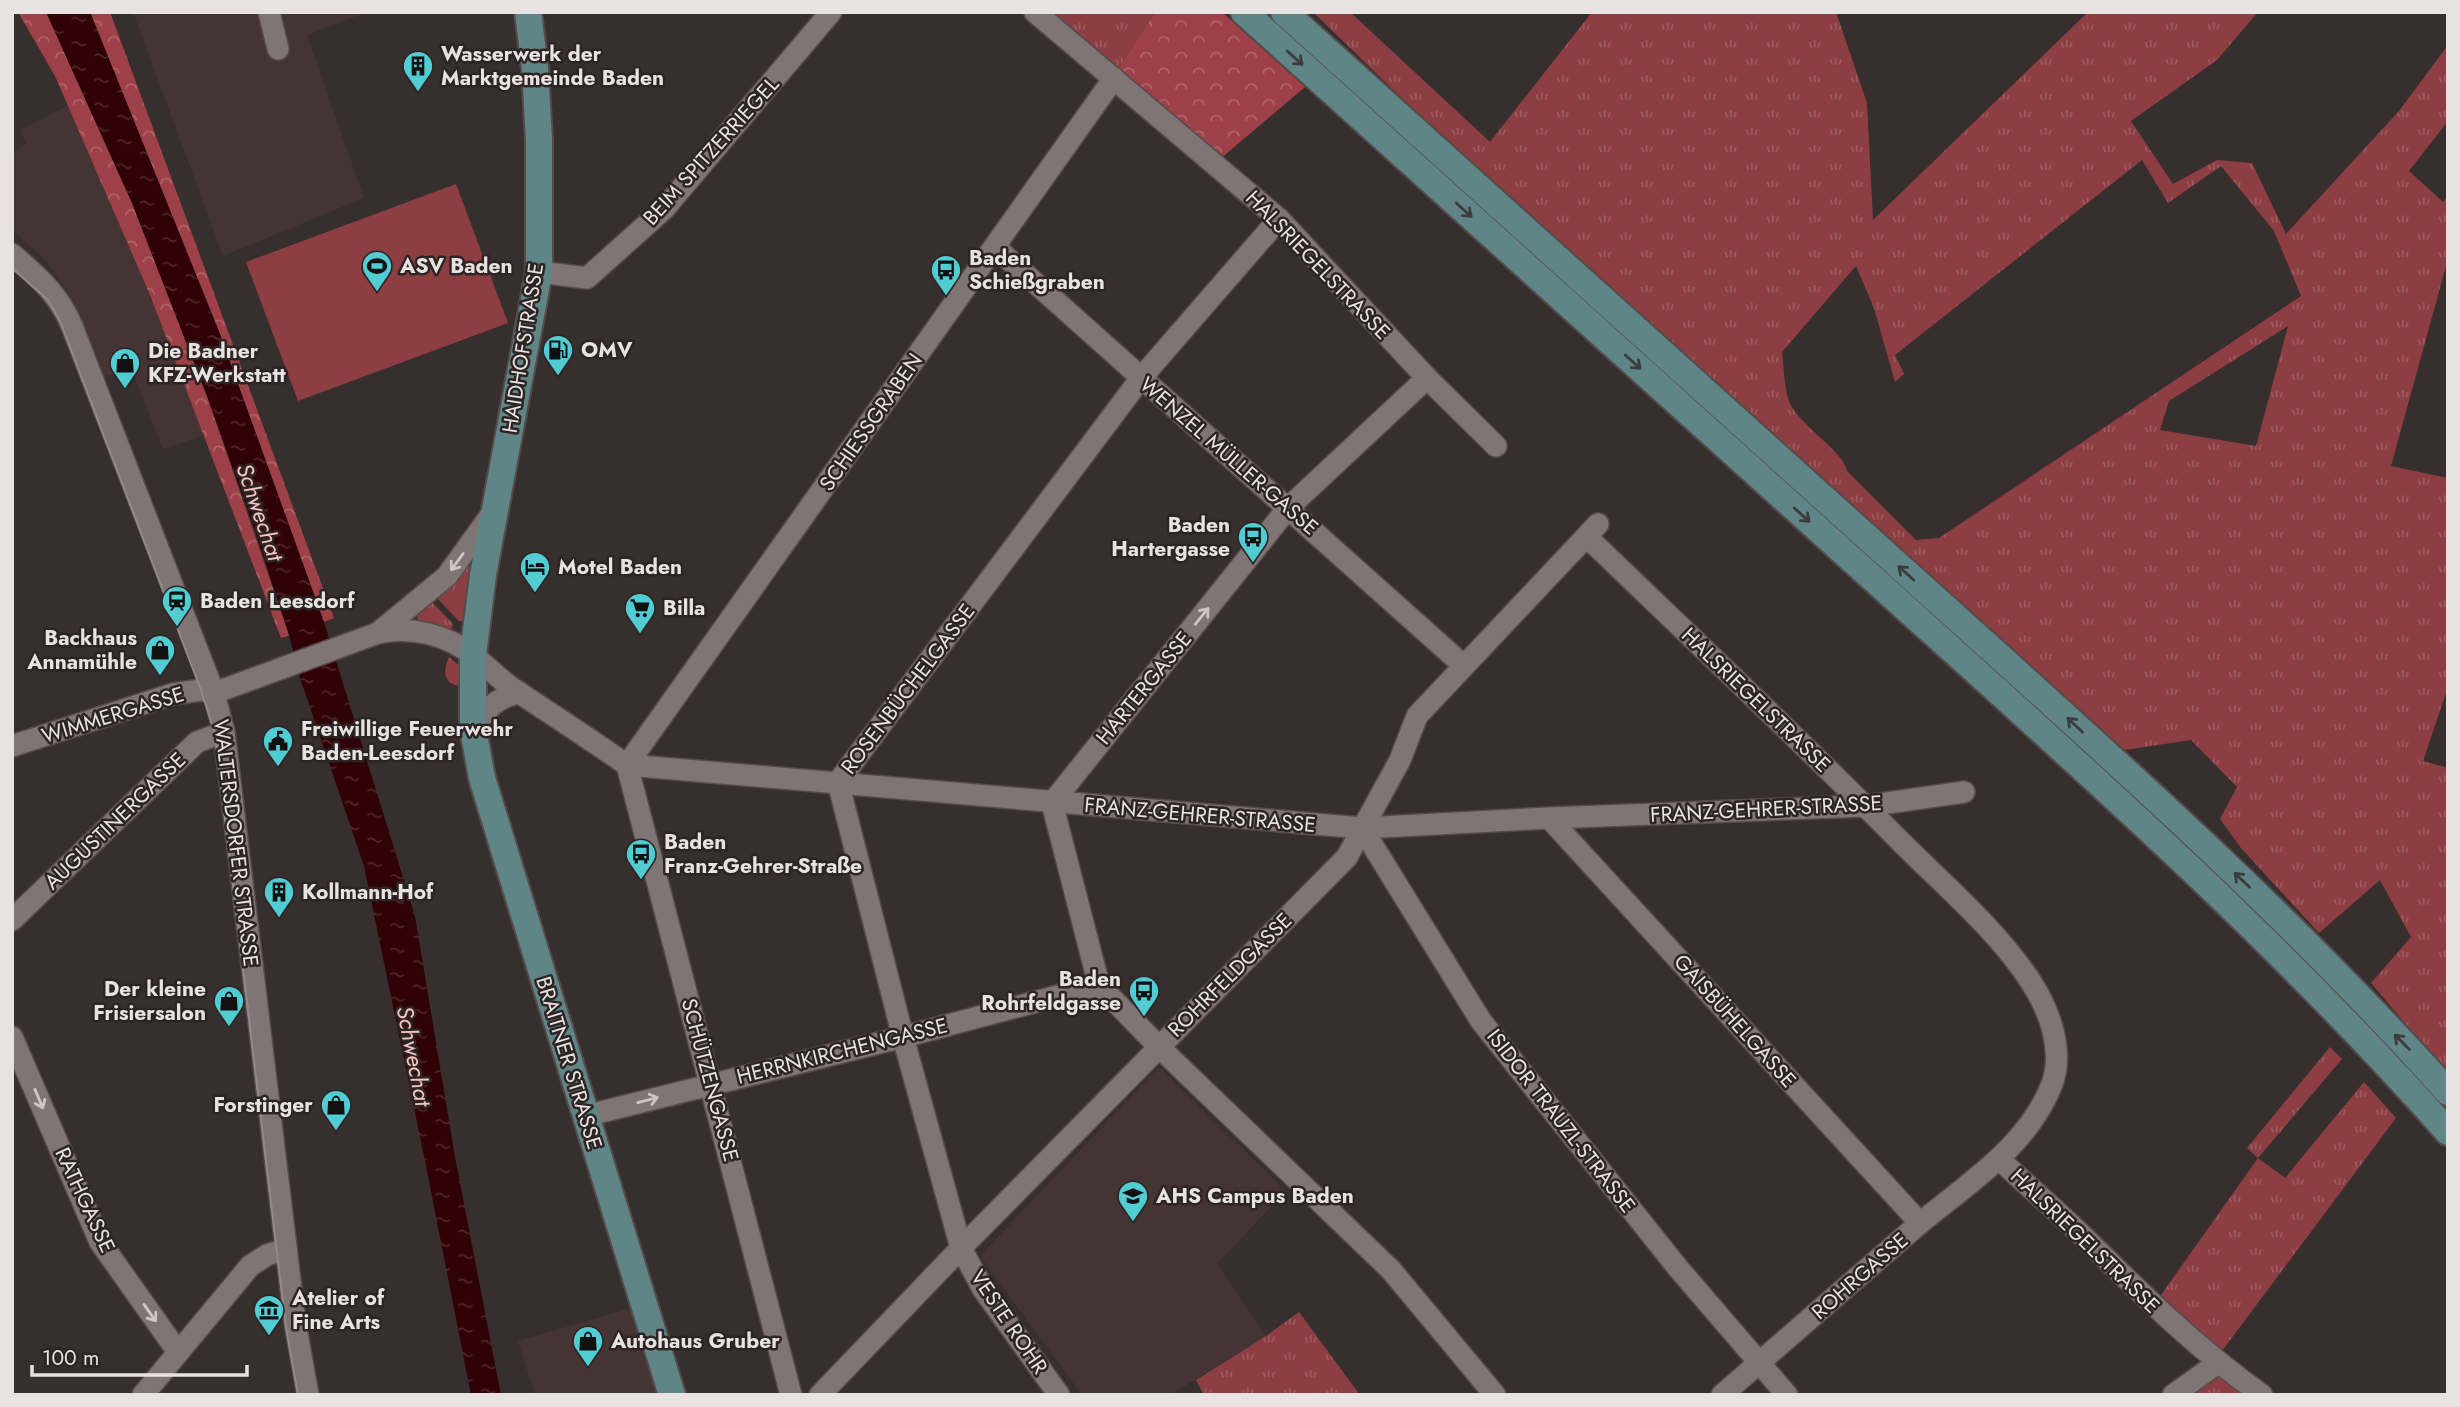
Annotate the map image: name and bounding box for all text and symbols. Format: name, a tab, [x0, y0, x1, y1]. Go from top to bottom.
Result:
place label: Wasserwerk der Marktgemeinde Baden	[441, 39, 664, 93]
building icon: Wasserwerk der Marktgemeinde Baden	[401, 49, 435, 93]
one-way arrow	[1286, 50, 1304, 66]
street label: BEIM SPITZERRIEGEL	[636, 70, 786, 232]
street label: HALSRIEGELSTRASSE	[1239, 184, 1397, 346]
one-way arrow	[1455, 202, 1473, 218]
place label: Baden Schießgraben	[969, 243, 1105, 297]
sports icon: ASV Baden	[360, 249, 394, 293]
place label: ASV Baden	[399, 251, 513, 281]
bus stop icon: Baden Schießgraben	[929, 253, 963, 297]
street label: HAIDHOFSTRASSE	[495, 261, 551, 435]
fuel station icon: OMV	[541, 333, 575, 377]
place label: OMV	[581, 335, 633, 365]
place label: Die Badner KFZ-Werkstatt	[148, 336, 286, 390]
shop icon: Die Badner KFZ-Werkstatt	[108, 346, 142, 390]
street label: SCHIESSGRABEN	[812, 347, 930, 497]
one-way arrow	[1624, 354, 1641, 371]
street label: WENZEL MÜLLER-GASSE	[1133, 370, 1325, 542]
water label: Schwechat	[227, 459, 293, 567]
one-way arrow	[1793, 507, 1811, 523]
place label: Baden Hartergasse	[1111, 510, 1230, 564]
bus stop icon: Baden Hartergasse	[1236, 520, 1270, 564]
hotel icon: Motel Baden	[518, 550, 552, 594]
one-way arrow	[450, 552, 464, 571]
place label: Motel Baden	[558, 552, 682, 582]
one-way arrow	[1897, 565, 1915, 581]
station icon: Baden Leesdorf	[160, 584, 194, 628]
place label: Baden Leesdorf	[200, 586, 355, 616]
supermarket icon: Billa	[623, 591, 657, 635]
place label: Billa	[663, 593, 705, 623]
street label: ROSENBÜCHELGASSE	[834, 598, 982, 780]
one-way arrow	[1194, 607, 1210, 625]
street label: HALSRIEGELSTRASSE	[1675, 621, 1837, 779]
place label: Backhaus Annamühle	[26, 623, 137, 677]
street label: HARTERGASSE	[1089, 625, 1199, 751]
shop icon: Backhaus Annamühle	[143, 633, 177, 677]
street label: WIMMERGASSE	[38, 679, 188, 751]
place label: Freiwillige Feuerwehr Baden-Leesdorf	[301, 714, 513, 768]
street label: WALTERSDORFER STRASSE	[206, 717, 266, 969]
one-way arrow	[2066, 717, 2084, 733]
public building icon: Freiwillige Feuerwehr Baden-Leesdorf	[261, 724, 295, 768]
street label: AUGUSTINERGASSE	[37, 745, 193, 897]
street label: FRANZ-GEHRER-STRASSE	[1649, 788, 1883, 830]
street label: FRANZ-GEHRER-STRASSE	[1083, 790, 1317, 840]
place label: Baden Franz-Gehrer-Straße	[664, 827, 862, 881]
bus stop icon: Baden Franz-Gehrer-Straße	[624, 837, 658, 881]
one-way arrow	[2234, 872, 2251, 889]
building icon: Kollmann-Hof	[262, 875, 296, 919]
place label: Kollmann-Hof	[302, 877, 434, 907]
street label: ROHRFELDGASSE	[1161, 906, 1299, 1044]
street label: GAISBÜHELGASSE	[1667, 948, 1803, 1094]
place label: Baden Rohrfeldgasse	[981, 964, 1121, 1018]
street label: BRAITNER STRASSE	[528, 973, 610, 1153]
place label: Der kleine Frisiersalon	[93, 974, 206, 1028]
bus stop icon: Baden Rohrfeldgasse	[1127, 974, 1161, 1018]
shop icon: Der kleine Frisiersalon	[212, 984, 246, 1028]
street label: SCHÜTZENGASSE	[674, 995, 746, 1165]
water label: Schwechat	[388, 1003, 441, 1111]
street label: HERRNKIRCHENGASSE	[733, 1010, 951, 1092]
street label: ISIDOR TRAUZL-STRASSE	[1480, 1023, 1642, 1219]
one-way arrow	[2393, 1034, 2410, 1051]
one-way arrow	[33, 1088, 46, 1110]
shop icon: Forstinger	[319, 1088, 353, 1132]
place label: Forstinger	[213, 1090, 313, 1120]
one-way arrow	[637, 1092, 659, 1105]
street label: RATHGASSE	[48, 1142, 122, 1258]
street label: HALSRIEGELSTRASSE	[2004, 1162, 2166, 1320]
school or university icon: AHS Campus Baden	[1116, 1179, 1150, 1223]
place label: AHS Campus Baden	[1155, 1181, 1354, 1211]
street label: ROHRGASSE	[1805, 1226, 1915, 1326]
street label: VESTE ROHR	[963, 1264, 1055, 1380]
place label: Atelier of Fine Arts	[291, 1283, 385, 1337]
museum icon: Atelier of Fine Arts	[252, 1293, 286, 1337]
one-way arrow	[143, 1303, 157, 1322]
shop icon: Autohaus Gruber	[571, 1324, 605, 1368]
place label: Autohaus Gruber	[610, 1326, 780, 1356]
scale bar	[32, 1334, 247, 1378]
text: 100 m	[42, 1343, 99, 1373]

